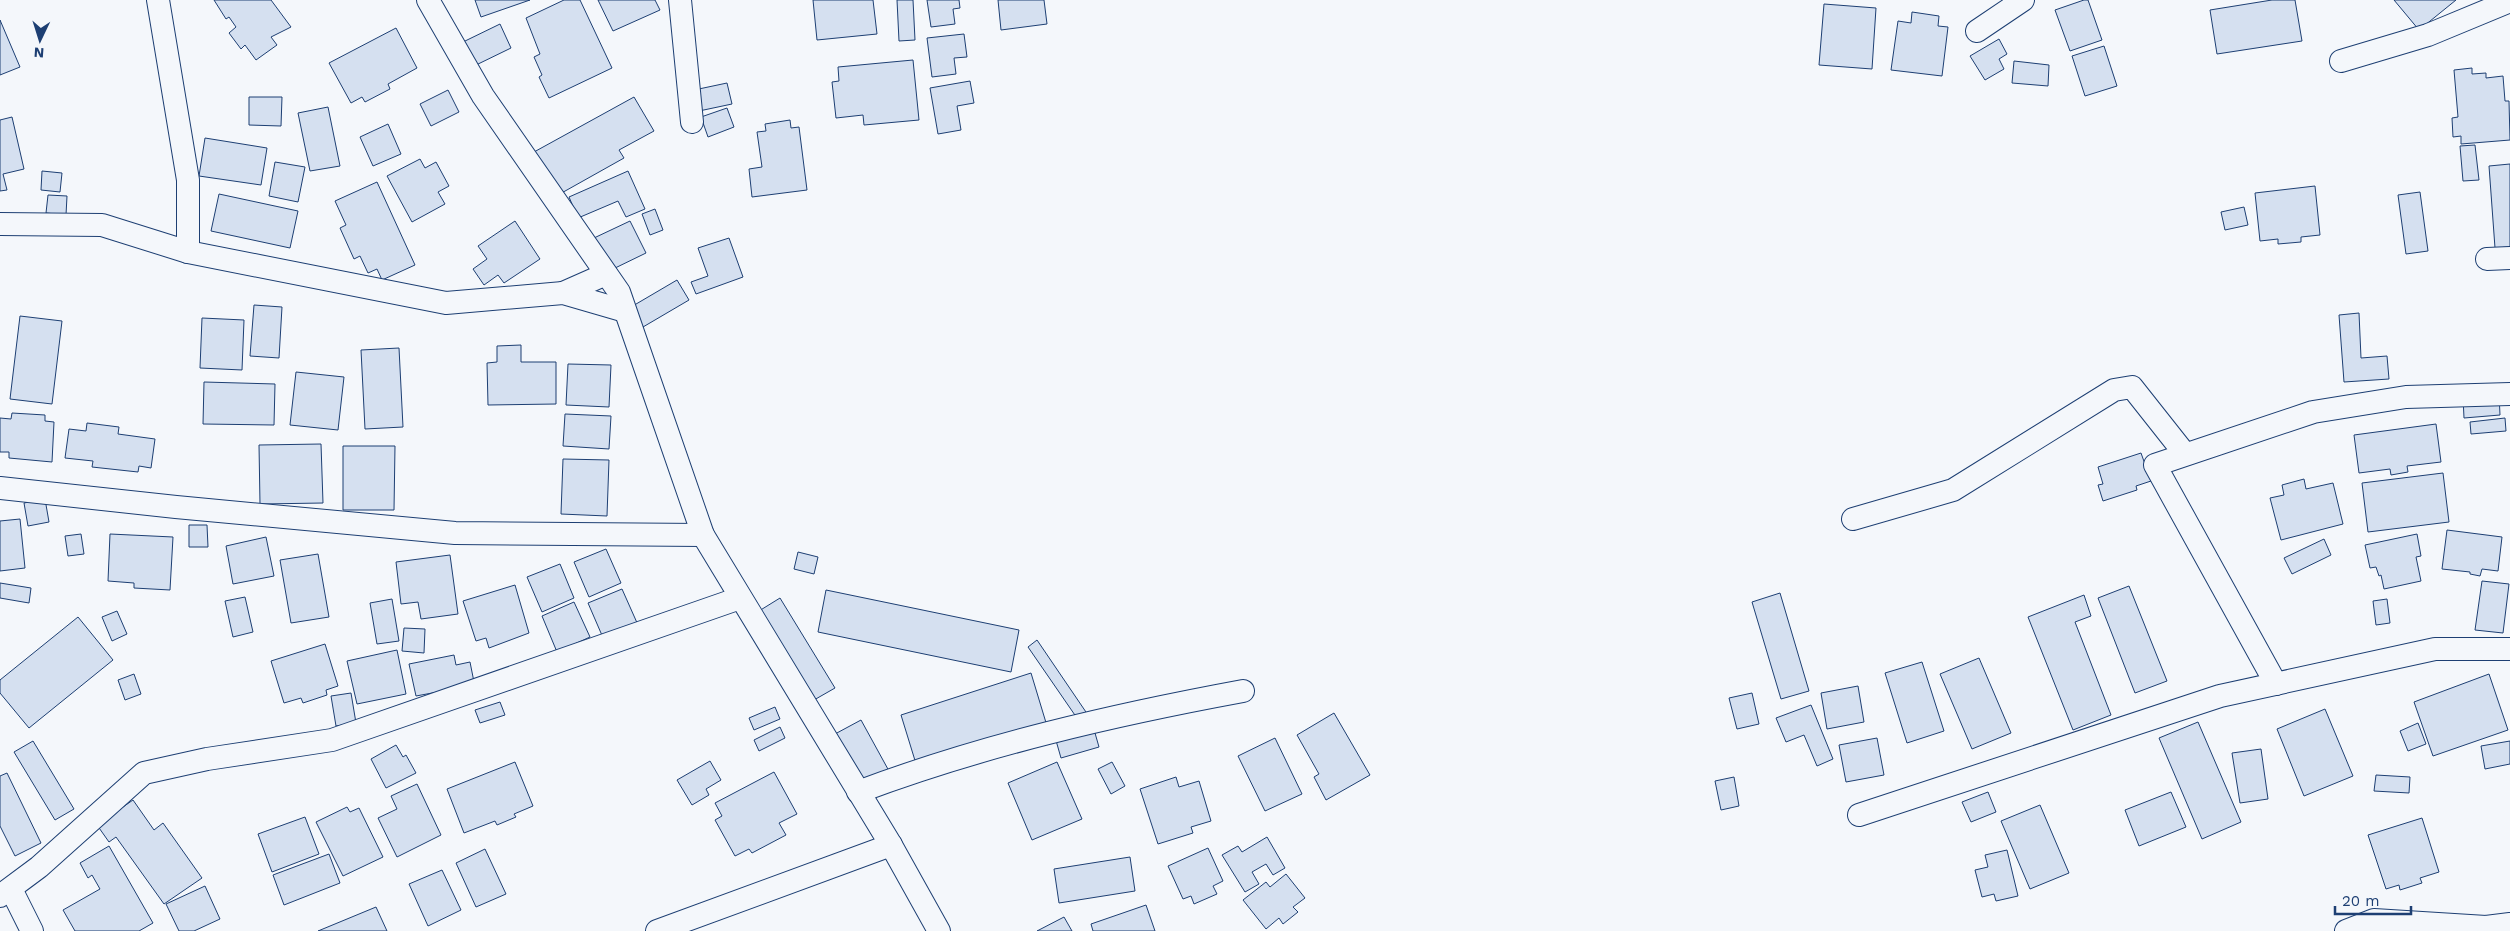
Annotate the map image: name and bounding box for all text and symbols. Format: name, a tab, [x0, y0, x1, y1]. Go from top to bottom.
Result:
north arrow	[15, 15, 65, 65]
text: N	[33, 45, 45, 61]
scale bar	[2335, 884, 2411, 916]
text: 20 m	[2342, 892, 2380, 910]

